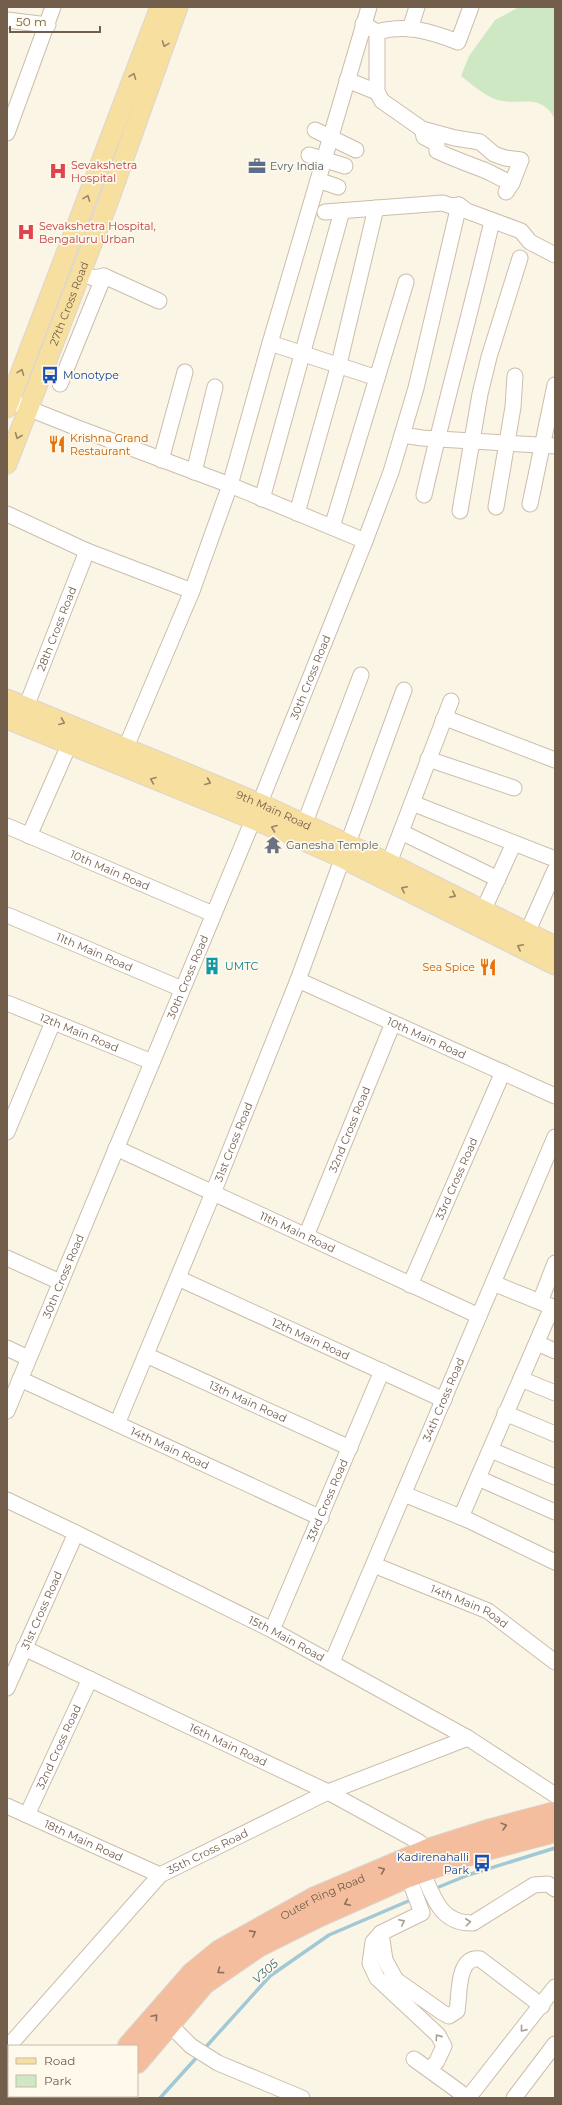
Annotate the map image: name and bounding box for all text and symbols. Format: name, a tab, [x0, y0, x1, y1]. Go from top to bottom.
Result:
scale bar	[10, 8, 100, 34]
text: 50 m	[16, 14, 47, 29]
one-way arrow	[162, 40, 170, 47]
one-way arrow	[129, 73, 137, 80]
office icon: Evry India	[247, 156, 267, 176]
place label: Sevakshetra Hospital	[71, 158, 137, 185]
place label: Evry India	[270, 159, 324, 173]
hospital icon: Sevakshetra Hospital	[48, 161, 68, 181]
one-way arrow	[83, 194, 91, 201]
place label: Sevakshetra Hospital, Bengaluru Urban	[39, 219, 156, 246]
hospital icon: Sevakshetra Hospital, Bengaluru Urban	[16, 222, 36, 242]
street label: 27th Cross Road	[46, 260, 92, 347]
bus stop icon: Monotype	[40, 365, 60, 385]
one-way arrow	[16, 368, 24, 375]
place label: Monotype	[63, 368, 119, 382]
place label: Krishna Grand Restaurant	[70, 431, 148, 458]
one-way arrow	[15, 432, 23, 439]
restaurant icon: Krishna Grand Restaurant	[47, 434, 67, 454]
street label: 28th Cross Road	[34, 585, 79, 673]
street label: 30th Cross Road	[287, 633, 334, 722]
one-way arrow	[58, 717, 65, 725]
one-way arrow	[149, 776, 156, 784]
one-way arrow	[204, 777, 211, 785]
street label: 9th Main Road	[234, 787, 313, 833]
one-way arrow	[270, 825, 277, 833]
temple icon: Ganesha Temple	[263, 835, 283, 855]
place label: Ganesha Temple	[286, 838, 379, 852]
street label: 10th Main Road	[68, 847, 152, 893]
one-way arrow	[401, 886, 408, 894]
one-way arrow	[448, 891, 456, 898]
street label: 11th Main Road	[54, 930, 135, 974]
street label: 30th Cross Road	[164, 933, 211, 1021]
one-way arrow	[517, 944, 525, 952]
building icon: UMTC	[202, 956, 222, 976]
restaurant icon: Sea Spice	[478, 957, 498, 977]
place label: UMTC	[225, 959, 258, 973]
place label: Sea Spice	[422, 960, 475, 974]
street label: 12th Main Road	[38, 1010, 121, 1055]
street label: 10th Main Road	[385, 1014, 468, 1062]
street label: 32nd Cross Road	[326, 1084, 373, 1175]
street label: 31st Cross Road	[211, 1100, 255, 1184]
street label: 33rd Cross Road	[432, 1135, 481, 1222]
street label: 11th Main Road	[257, 1208, 338, 1256]
street label: 30th Cross Road	[39, 1232, 87, 1320]
street label: 12th Main Road	[270, 1315, 352, 1363]
street label: 34th Cross Road	[419, 1356, 467, 1444]
street label: 13th Main Road	[207, 1378, 289, 1425]
street label: 14th Main Road	[128, 1424, 211, 1472]
street label: 33rd Cross Road	[303, 1457, 351, 1544]
street label: 31st Cross Road	[18, 1569, 65, 1652]
street label: 14th Main Road	[428, 1581, 511, 1631]
street label: 15th Main Road	[246, 1613, 327, 1665]
street label: 32nd Cross Road	[33, 1702, 84, 1791]
street label: 16th Main Road	[187, 1720, 269, 1769]
street label: 18th Main Road	[42, 1817, 125, 1864]
one-way arrow	[500, 1822, 507, 1831]
street label: 35th Cross Road	[165, 1826, 250, 1877]
place label: Kadirenahalli Park	[397, 1850, 469, 1877]
bus stop icon: Kadirenahalli Park	[472, 1853, 492, 1873]
one-way arrow	[378, 1866, 385, 1874]
street label: Outer Ring Road	[278, 1871, 367, 1923]
one-way arrow	[343, 1898, 351, 1906]
one-way arrow	[465, 1918, 472, 1927]
one-way arrow	[398, 1920, 405, 1927]
one-way arrow	[249, 1931, 256, 1938]
water label: V305	[249, 1955, 281, 1987]
one-way arrow	[217, 1966, 224, 1974]
one-way arrow	[150, 2014, 157, 2021]
one-way arrow	[521, 2025, 528, 2032]
one-way arrow	[436, 2034, 443, 2041]
legend	[8, 2045, 138, 2097]
text: Road	[44, 2053, 75, 2068]
text: Park	[44, 2073, 72, 2088]

